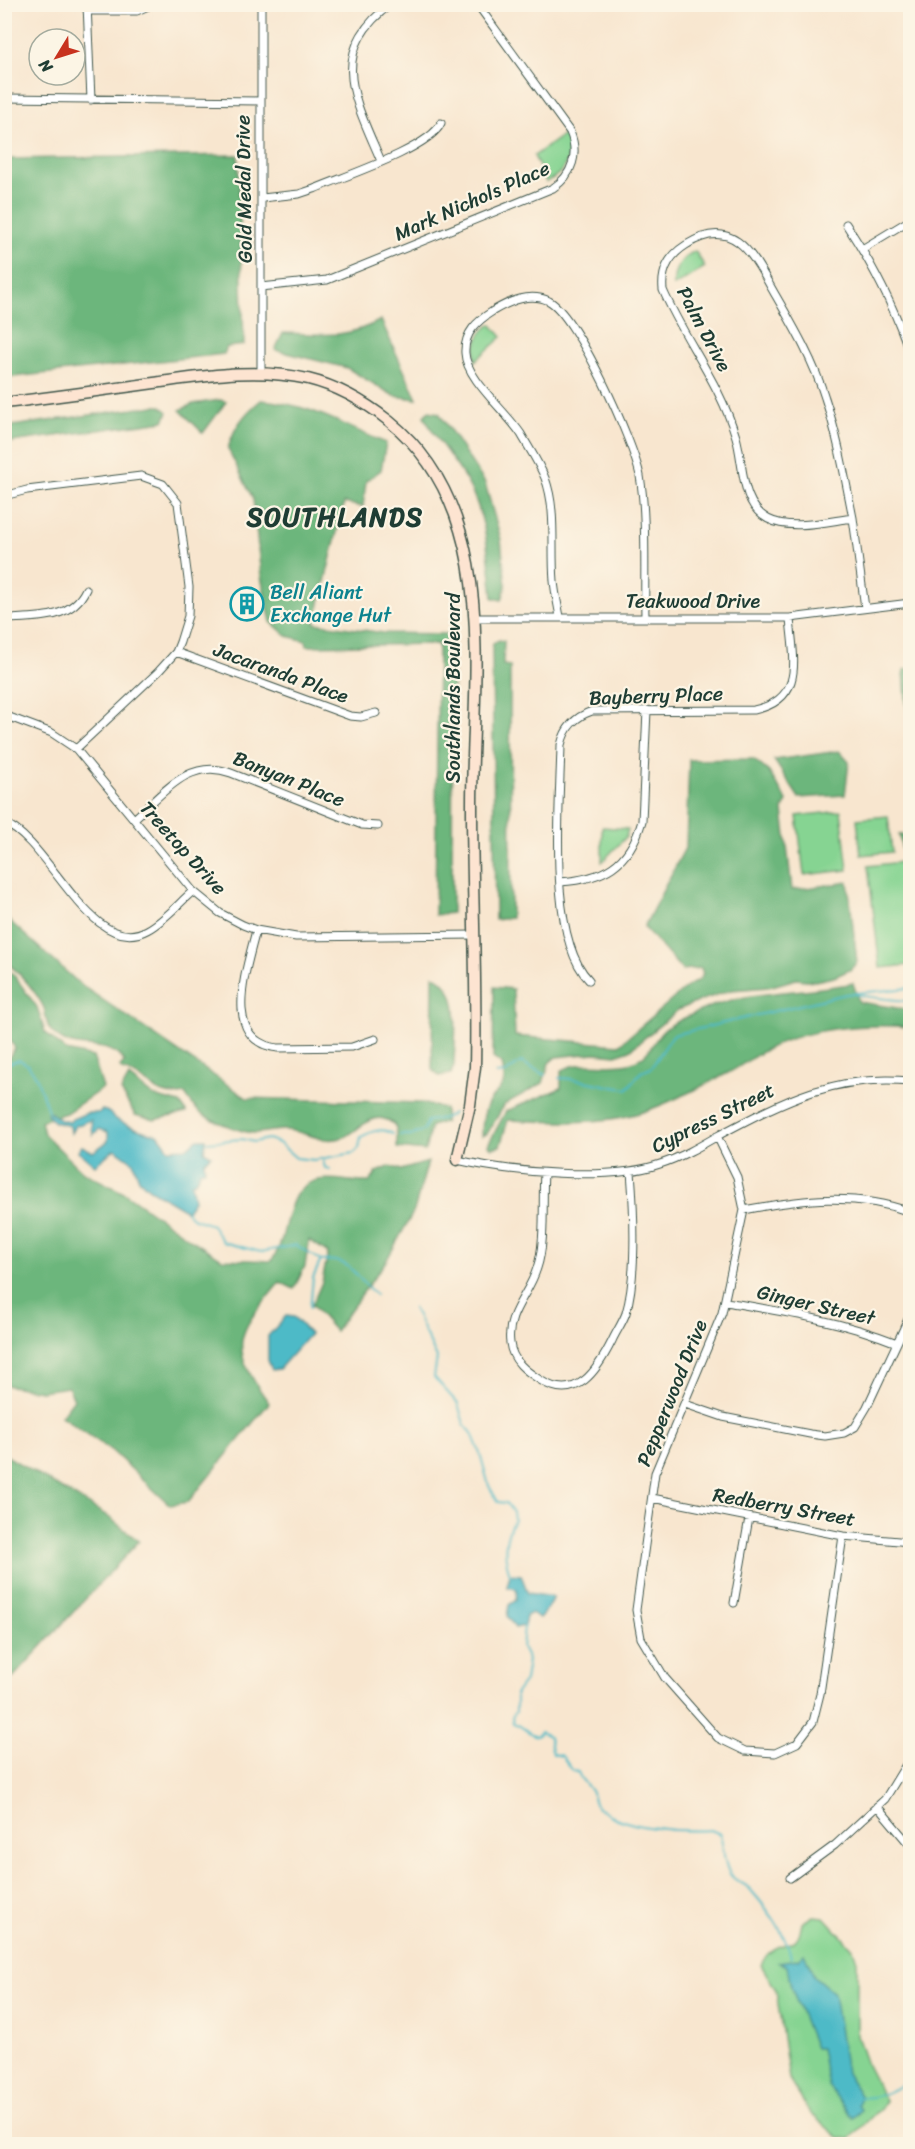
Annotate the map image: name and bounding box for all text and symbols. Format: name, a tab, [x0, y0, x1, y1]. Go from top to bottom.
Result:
north arrow	[27, 27, 87, 87]
text: N	[30, 52, 61, 80]
street label: Gold Medal Drive	[225, 115, 263, 263]
street label: Mark Nichols Place	[388, 151, 556, 251]
street label: Palm Drive	[667, 280, 741, 379]
district label: SOUTHLANDS	[245, 494, 424, 540]
place label: Bell Aliant Exchange Hut	[270, 575, 392, 633]
street label: Teakwood Drive	[626, 584, 761, 619]
building icon: Bell Aliant Exchange Hut	[229, 586, 265, 622]
street label: Southlands Boulevard	[436, 592, 471, 783]
street label: Jacaranda Place	[207, 632, 354, 714]
street label: Bayberry Place	[588, 676, 724, 716]
street label: Banyan Place	[228, 741, 350, 817]
street label: Treetop Drive	[131, 793, 235, 903]
street label: Cypress Street	[645, 1073, 781, 1163]
street label: Ginger Street	[754, 1274, 879, 1336]
street label: Pepperwood Drive	[627, 1314, 718, 1472]
street label: Redberry Street	[710, 1477, 858, 1537]

